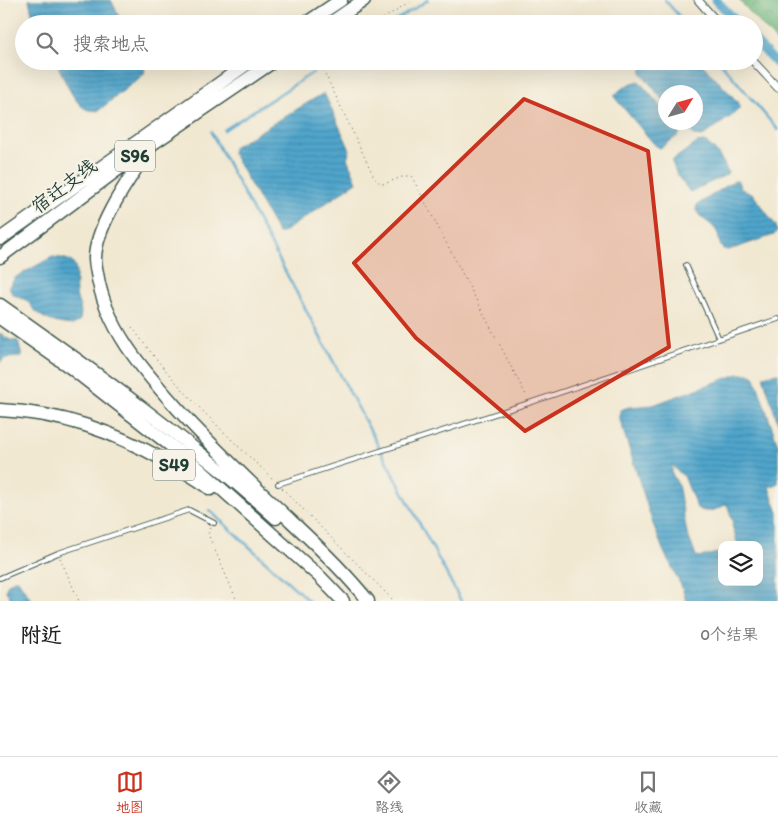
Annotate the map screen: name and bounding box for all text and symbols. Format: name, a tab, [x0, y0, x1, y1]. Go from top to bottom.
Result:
search box	[15, 15, 763, 70]
icon: search	[33, 29, 61, 57]
text: 搜索地点	[73, 32, 149, 55]
north arrow	[658, 85, 703, 130]
road number: S96	[115, 140, 155, 172]
street label: 宿迁支线	[27, 154, 101, 218]
road number: S49	[153, 450, 195, 480]
map controls	[718, 541, 763, 586]
button: layers	[718, 541, 763, 586]
text: 附近	[20, 622, 62, 647]
text: 0个结果	[700, 625, 758, 644]
tab: 地图	[116, 768, 144, 816]
tab: 路线	[375, 768, 403, 816]
tab: 收藏	[634, 768, 662, 816]

